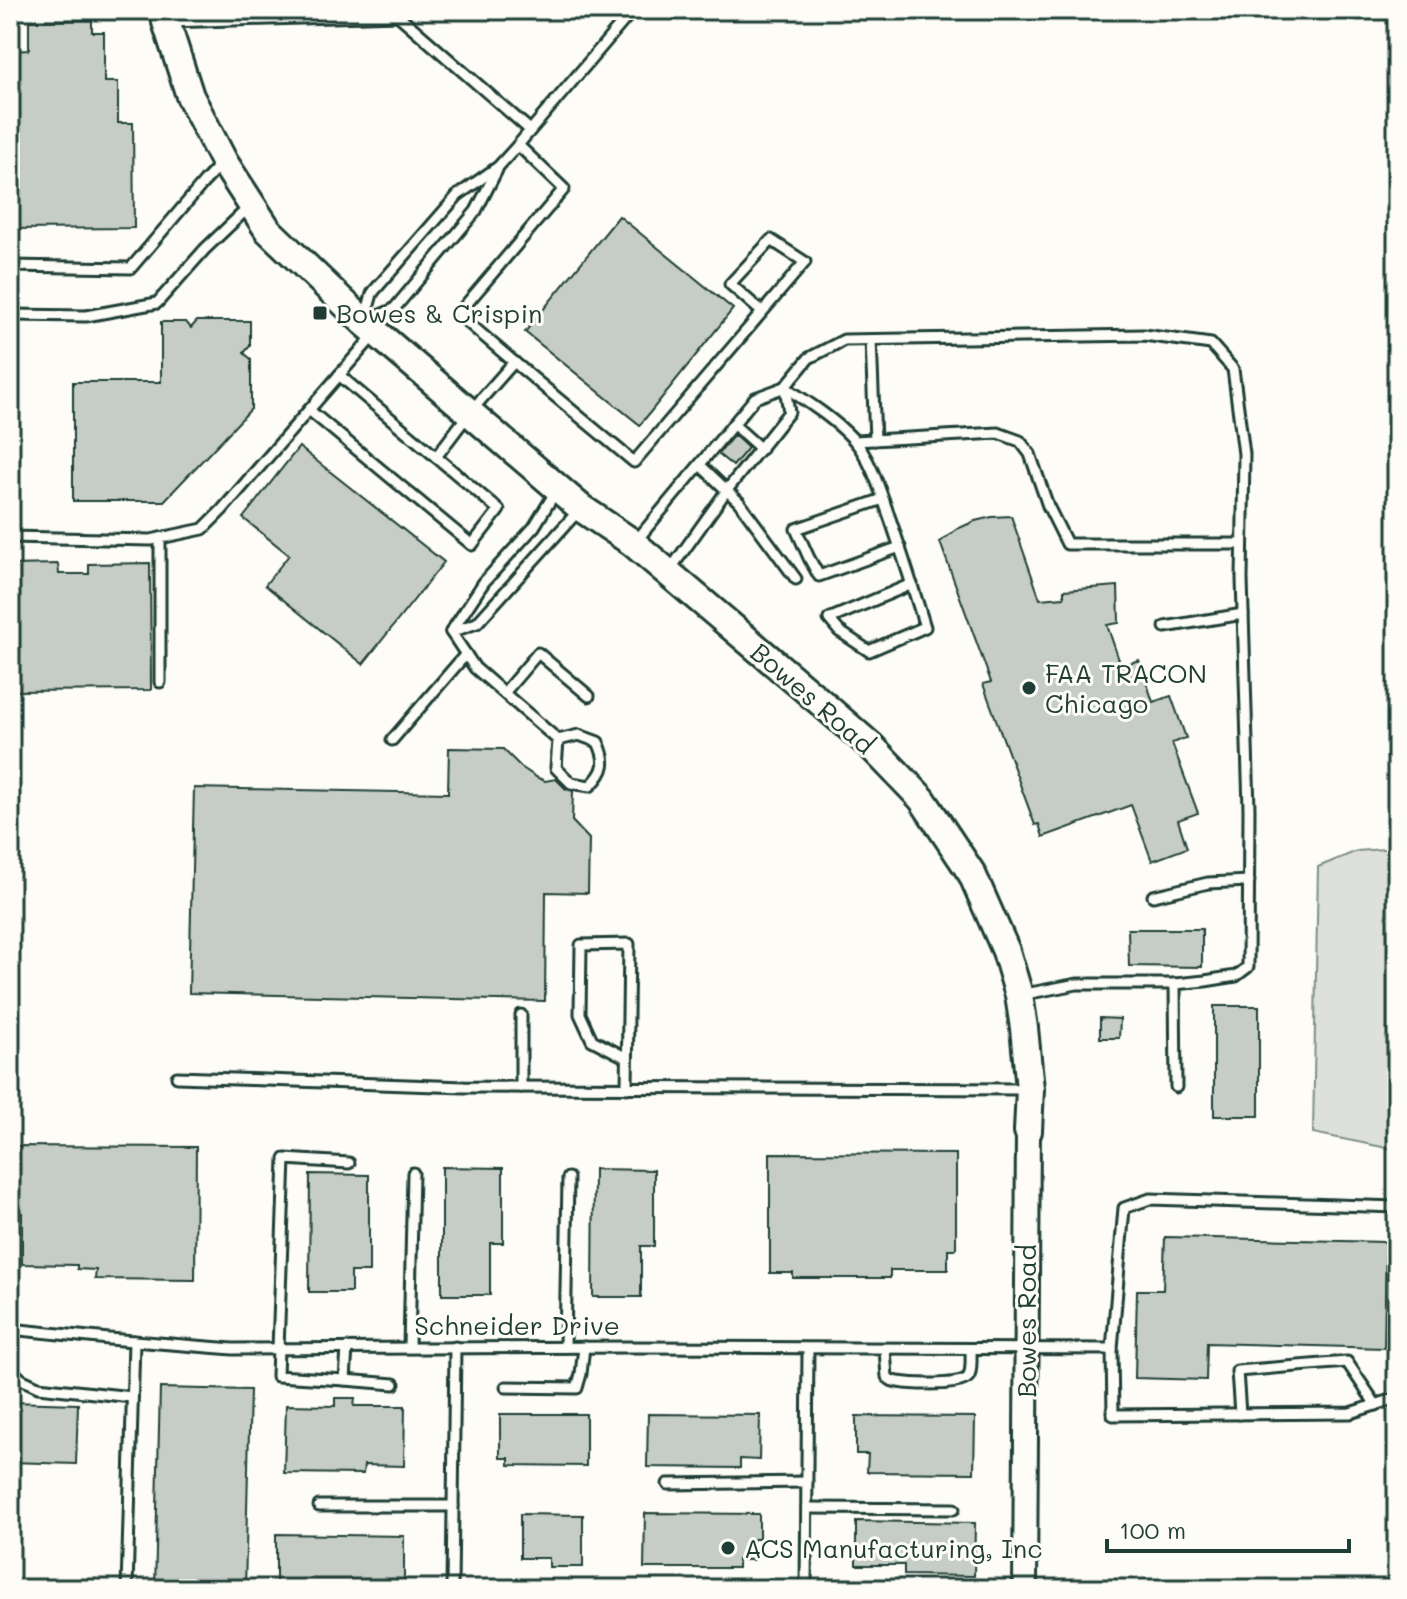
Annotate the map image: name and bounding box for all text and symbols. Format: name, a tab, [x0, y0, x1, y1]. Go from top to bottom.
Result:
place label: Bowes & Crispin	[336, 296, 543, 330]
marker: Bowes & Crispin	[311, 304, 329, 322]
street label: Bowes Road	[744, 635, 882, 761]
place label: FAA TRACON Chicago	[1045, 656, 1207, 720]
marker: FAA TRACON Chicago	[1020, 679, 1038, 697]
street label: Bowes Road	[1009, 1244, 1043, 1398]
street label: Schneider Drive	[414, 1308, 620, 1342]
scale bar	[1107, 1503, 1349, 1553]
text: 100 m	[1119, 1514, 1186, 1545]
place label: ACS Manufacturing, Inc	[744, 1531, 1042, 1565]
marker: ACS Manufacturing, Inc	[719, 1539, 737, 1557]

